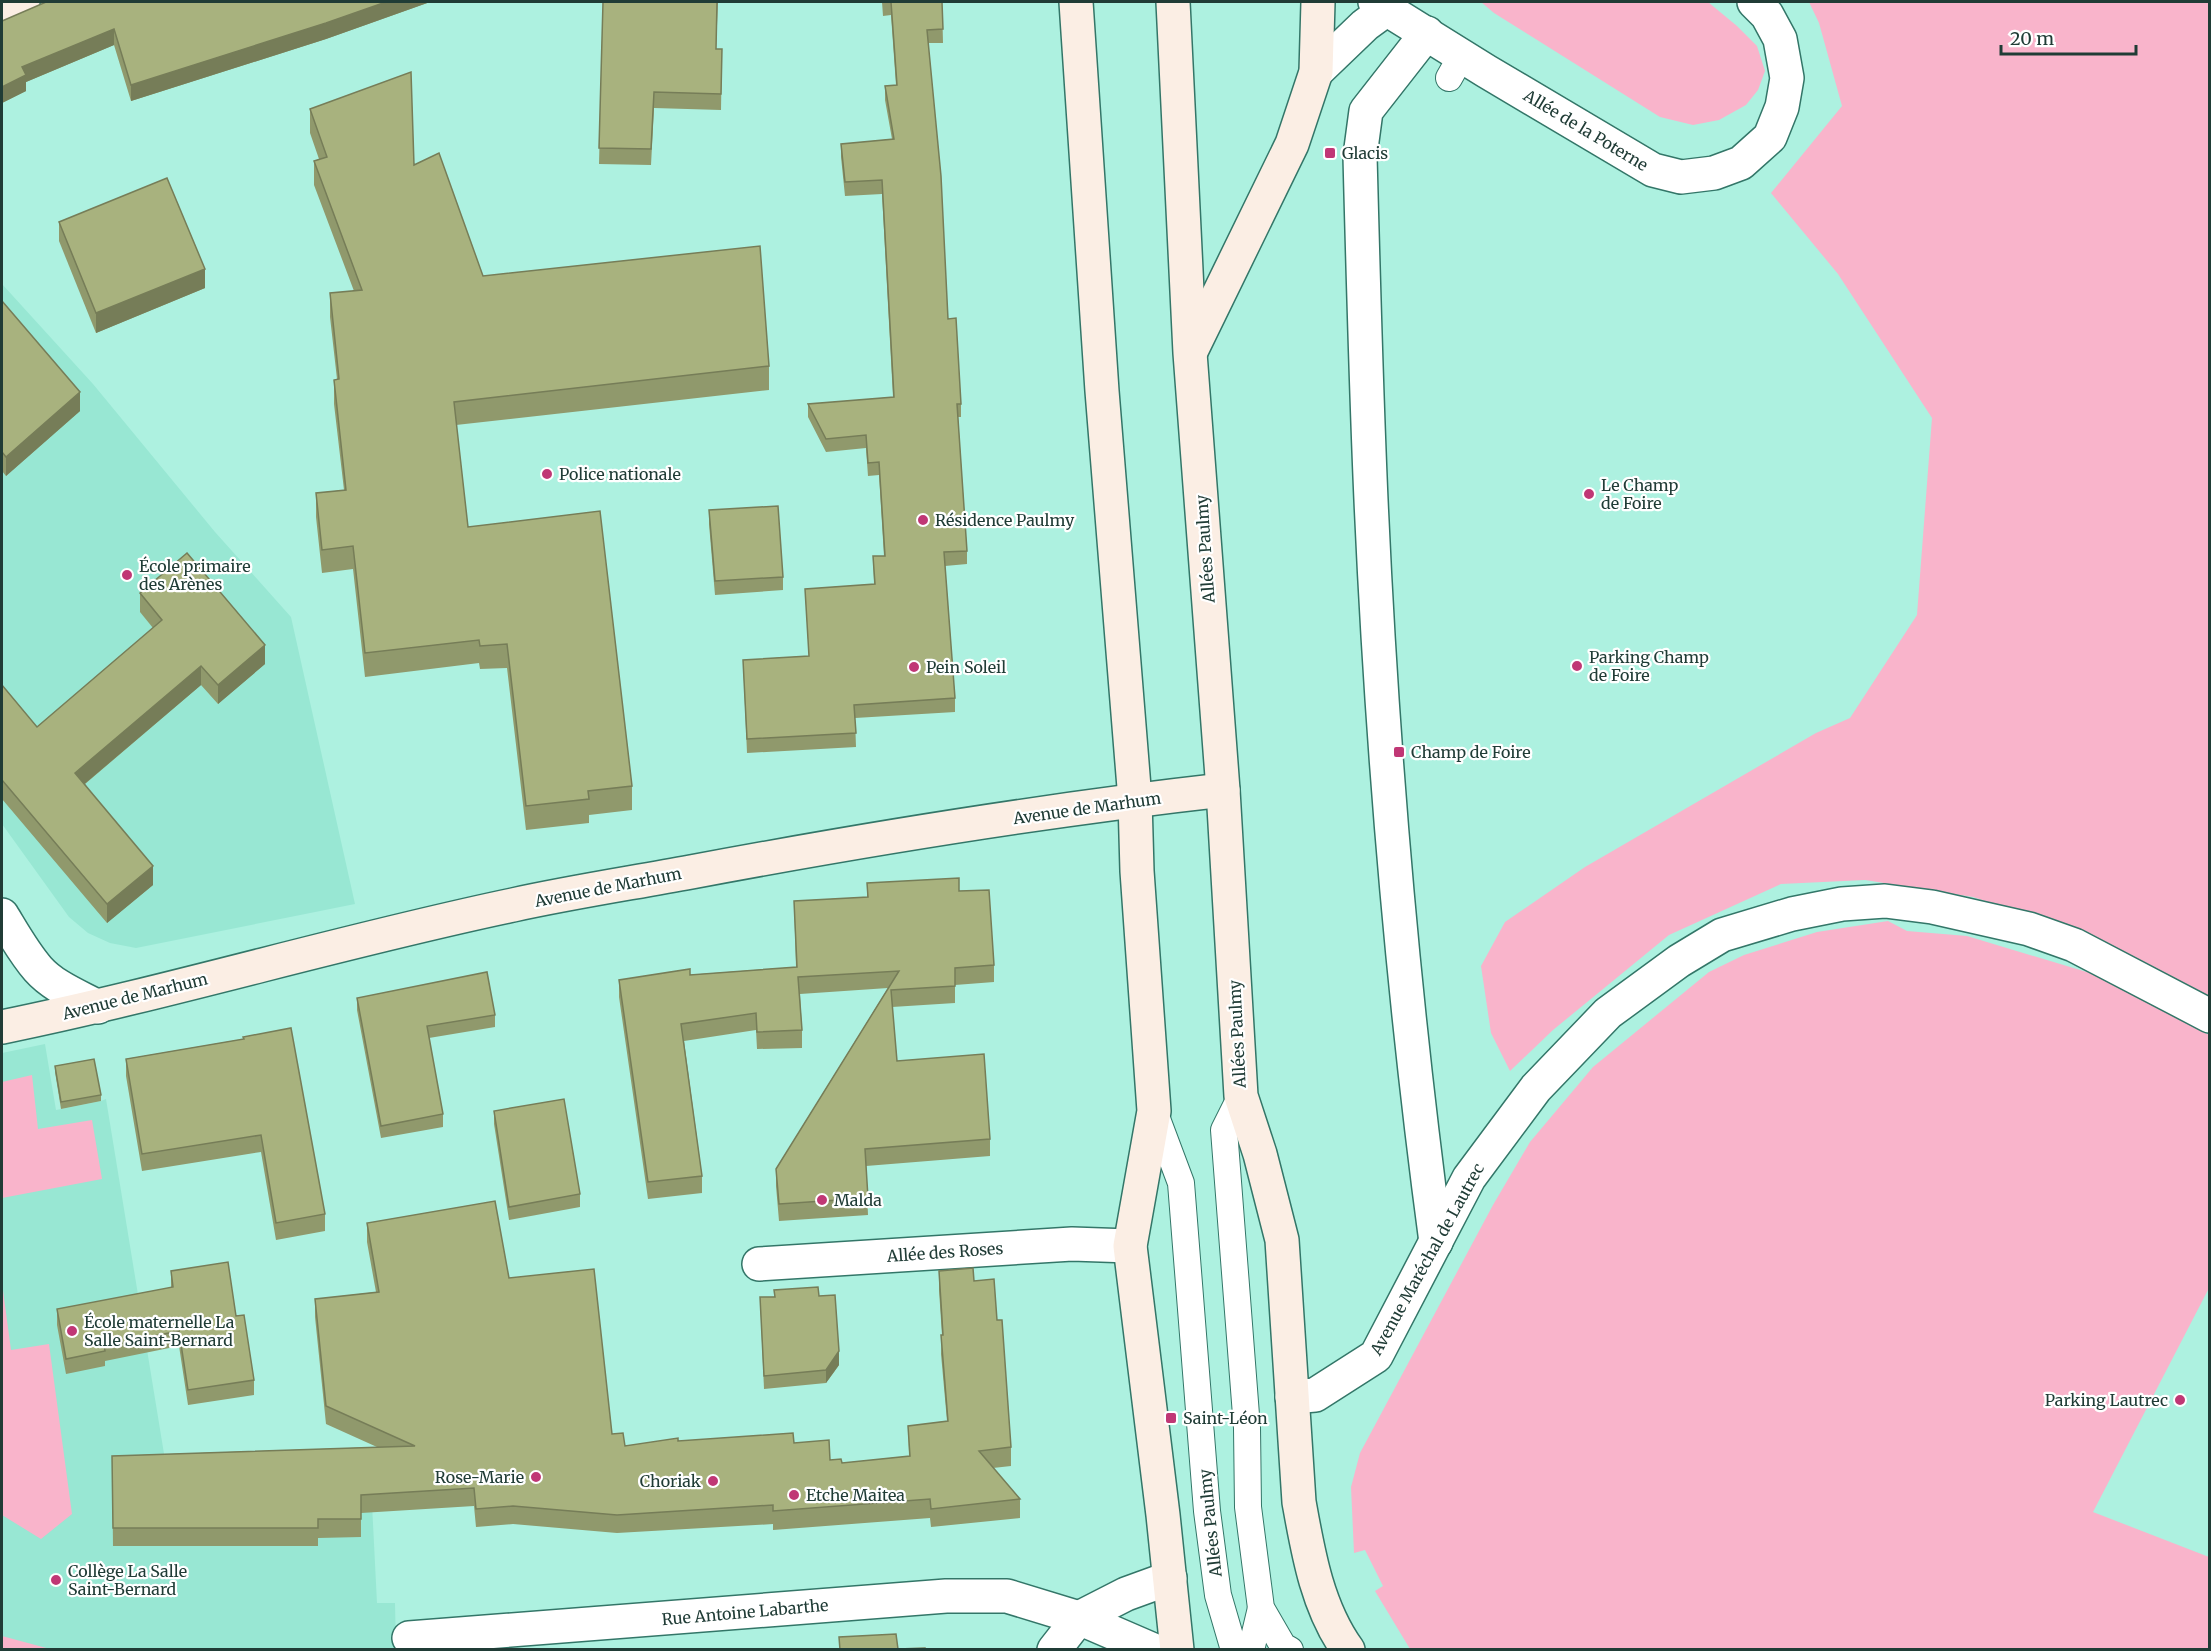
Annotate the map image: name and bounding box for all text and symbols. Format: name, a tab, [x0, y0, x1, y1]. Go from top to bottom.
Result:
scale bar	[2001, 18, 2136, 56]
text: 20 m	[2010, 27, 2054, 50]
street label: Allée de la Poterne	[1519, 85, 1652, 175]
place label: Glacis	[1342, 143, 1388, 163]
marker: Glacis	[1323, 146, 1337, 160]
place label: Police nationale	[559, 464, 681, 484]
marker: Police nationale	[540, 467, 554, 481]
place label: Le Champ de Foire	[1601, 475, 1678, 513]
marker: Le Champ de Foire	[1582, 487, 1596, 501]
street label: Allées Paulmy	[1191, 494, 1219, 605]
place label: Résidence Paulmy	[935, 510, 1075, 530]
marker: Résidence Paulmy	[916, 513, 930, 527]
place label: École primaire des Arènes	[139, 556, 251, 594]
marker: École primaire des Arènes	[120, 568, 134, 582]
place label: Parking Champ de Foire	[1589, 647, 1709, 685]
place label: Pein Soleil	[926, 657, 1006, 677]
marker: Parking Champ de Foire	[1570, 659, 1584, 673]
marker: Pein Soleil	[907, 660, 921, 674]
place label: Champ de Foire	[1411, 742, 1531, 762]
marker: Champ de Foire	[1392, 745, 1406, 759]
street label: Avenue de Marhum	[1011, 788, 1162, 828]
street label: Avenue de Marhum	[532, 863, 683, 911]
street label: Avenue de Marhum	[59, 968, 210, 1024]
street label: Allées Paulmy	[1224, 979, 1250, 1090]
street label: Avenue Maréchal de Lautrec	[1365, 1160, 1488, 1359]
place label: Malda	[834, 1190, 882, 1210]
marker: Malda	[815, 1193, 829, 1207]
street label: Allée des Roses	[885, 1238, 1004, 1266]
place label: École maternelle La Salle Saint-Bernard	[84, 1312, 235, 1350]
marker: École maternelle La Salle Saint-Bernard	[65, 1324, 79, 1338]
place label: Parking Lautrec	[2045, 1390, 2168, 1410]
marker: Parking Lautrec	[2173, 1393, 2187, 1407]
place label: Saint-Léon	[1183, 1408, 1268, 1428]
marker: Saint-Léon	[1164, 1411, 1178, 1425]
place label: Rose-Marie	[435, 1467, 524, 1487]
street label: Allées Paulmy	[1194, 1467, 1226, 1579]
marker: Rose-Marie	[529, 1470, 543, 1484]
place label: Choriak	[640, 1471, 702, 1491]
marker: Choriak	[706, 1474, 720, 1488]
place label: Etche Maitea	[806, 1485, 905, 1505]
marker: Etche Maitea	[787, 1488, 801, 1502]
place label: Collège La Salle Saint-Bernard	[68, 1561, 187, 1599]
marker: Collège La Salle Saint-Bernard	[49, 1573, 63, 1587]
street label: Rue Antoine Labarthe	[661, 1595, 829, 1629]

